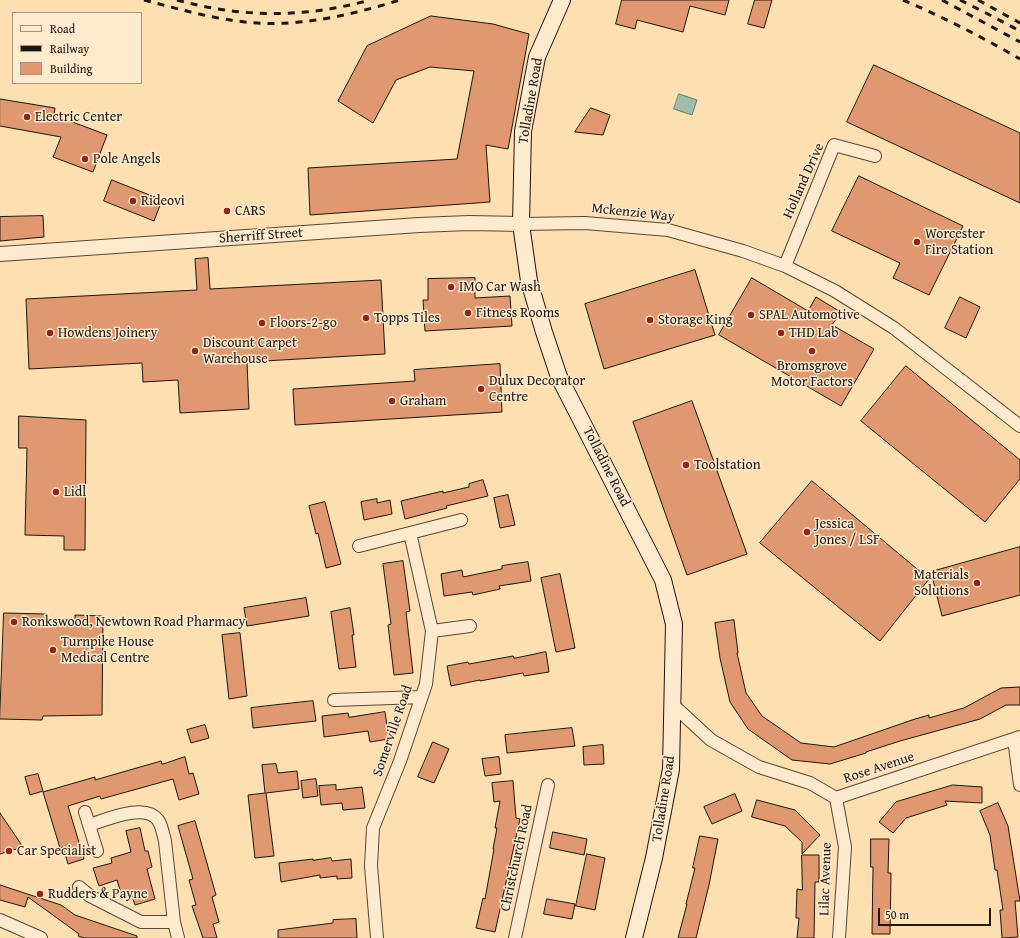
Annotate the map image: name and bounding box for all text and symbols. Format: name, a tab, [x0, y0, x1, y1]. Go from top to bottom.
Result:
legend	[12, 12, 142, 84]
text: Road	[50, 20, 75, 37]
text: Railway	[50, 40, 89, 57]
street label: Tolladine Road	[515, 57, 547, 145]
text: Building	[50, 60, 93, 77]
place label: Electric Center	[35, 109, 122, 125]
marker: Electric Center	[22, 112, 32, 122]
street label: Holland Drive	[780, 141, 828, 221]
place label: Pole Angels	[93, 151, 161, 167]
marker: Pole Angels	[80, 154, 90, 164]
place label: Rideovi	[141, 193, 185, 209]
marker: Rideovi	[128, 196, 138, 206]
street label: Mckenzie Way	[591, 200, 675, 226]
place label: CARS	[235, 203, 266, 219]
marker: CARS	[222, 206, 232, 216]
street label: Sherriff Street	[218, 225, 304, 247]
place label: Worcester Fire Station	[925, 226, 993, 258]
marker: Worcester Fire Station	[912, 237, 922, 247]
place label: IMO Car Wash	[459, 279, 541, 295]
marker: IMO Car Wash	[446, 282, 456, 292]
place label: Fitness Rooms	[476, 305, 560, 321]
place label: SPAL Automotive	[759, 307, 860, 323]
marker: Fitness Rooms	[463, 308, 473, 318]
place label: Topps Tiles	[374, 310, 440, 326]
marker: SPAL Automotive	[746, 310, 756, 320]
place label: Storage King	[658, 312, 733, 328]
marker: Topps Tiles	[361, 313, 371, 323]
place label: Floors-2-go	[270, 315, 337, 331]
marker: Storage King	[645, 315, 655, 325]
marker: Floors-2-go	[257, 318, 267, 328]
place label: Howdens Joinery	[58, 325, 157, 341]
place label: THD Lab	[789, 325, 838, 341]
marker: Howdens Joinery	[45, 328, 55, 338]
marker: THD Lab	[776, 328, 786, 338]
place label: Discount Carpet Warehouse	[203, 335, 297, 368]
marker: Discount Carpet Warehouse	[190, 346, 200, 356]
marker: Bromsgrove Motor Factors	[807, 346, 817, 356]
place label: Bromsgrove Motor Factors	[771, 358, 853, 390]
place label: Dulux Decorator Centre	[489, 373, 585, 406]
marker: Dulux Decorator Centre	[476, 384, 486, 394]
place label: Graham	[400, 393, 446, 409]
marker: Graham	[387, 396, 397, 406]
street label: Tolladine Road	[579, 424, 633, 510]
place label: Toolstation	[694, 457, 761, 473]
marker: Toolstation	[681, 460, 691, 470]
place label: Lidl	[64, 484, 86, 500]
marker: Lidl	[51, 487, 61, 497]
place label: Jessica Jones / LSF	[815, 516, 880, 548]
marker: Jessica Jones / LSF	[802, 527, 812, 537]
place label: Materials Solutions	[914, 567, 969, 600]
marker: Materials Solutions	[972, 578, 982, 588]
place label: Ronkswood, Newtown Road Pharmacy	[22, 614, 246, 630]
marker: Ronkswood, Newtown Road Pharmacy	[9, 617, 19, 627]
place label: Turnpike House Medical Centre	[61, 634, 154, 666]
marker: Turnpike House Medical Centre	[48, 645, 58, 655]
street label: Somerville Road	[370, 683, 416, 779]
street label: Rose Avenue	[841, 749, 917, 787]
street label: Tolladine Road	[649, 755, 679, 843]
street label: Christchurch Road	[497, 803, 537, 913]
street label: Lilac Avenue	[816, 842, 836, 916]
place label: Car Specialist	[17, 843, 96, 859]
marker: Car Specialist	[4, 846, 14, 856]
place label: Rudders & Payne	[48, 886, 148, 902]
marker: Rudders & Payne	[35, 889, 45, 899]
scale bar	[880, 900, 993, 926]
text: 50 m	[885, 906, 909, 923]

